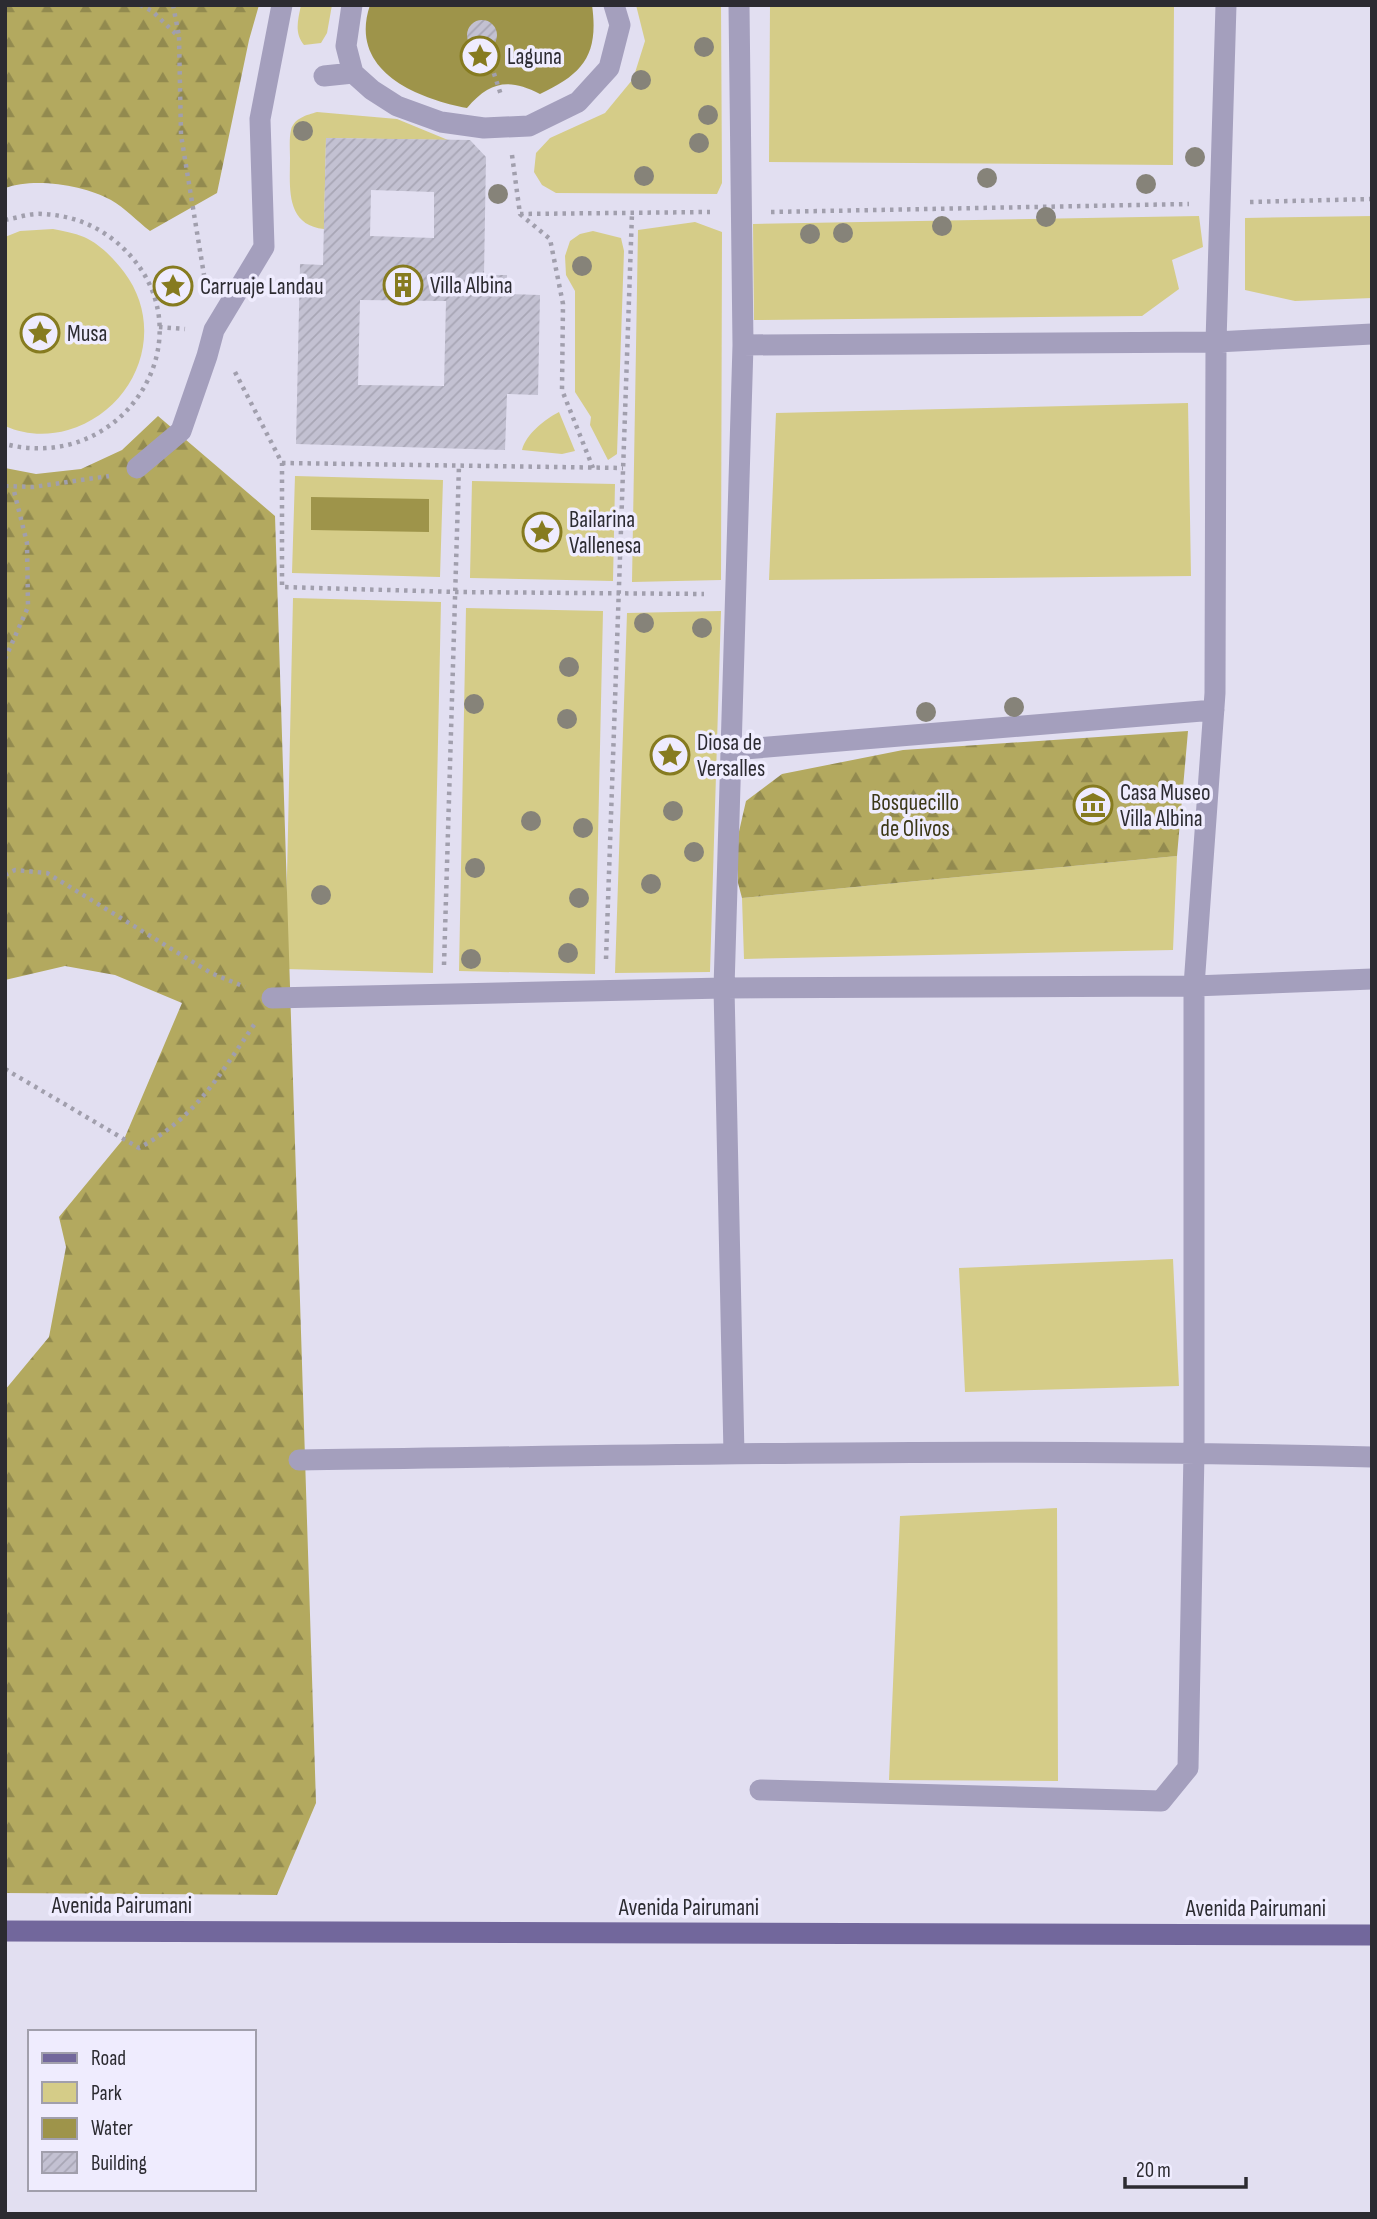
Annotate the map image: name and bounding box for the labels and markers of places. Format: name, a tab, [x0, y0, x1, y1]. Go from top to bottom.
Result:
place icon: Laguna	[459, 35, 501, 77]
place label: Laguna	[507, 43, 562, 71]
building icon: Villa Albina	[382, 264, 424, 306]
place icon: Carruaje Landau	[152, 265, 194, 307]
place label: Villa Albina	[430, 272, 513, 300]
place label: Carruaje Landau	[200, 273, 324, 301]
place icon: Musa	[19, 312, 61, 354]
place label: Musa	[67, 320, 107, 348]
place label: Bailarina Vallenesa	[569, 506, 641, 560]
place icon: Bailarina Vallenesa	[521, 511, 563, 553]
place label: Diosa de Versalles	[697, 729, 765, 783]
place icon: Diosa de Versalles	[649, 734, 691, 776]
place label: Casa Museo Villa Albina	[1120, 779, 1211, 833]
museum icon: Casa Museo Villa Albina	[1072, 784, 1114, 826]

